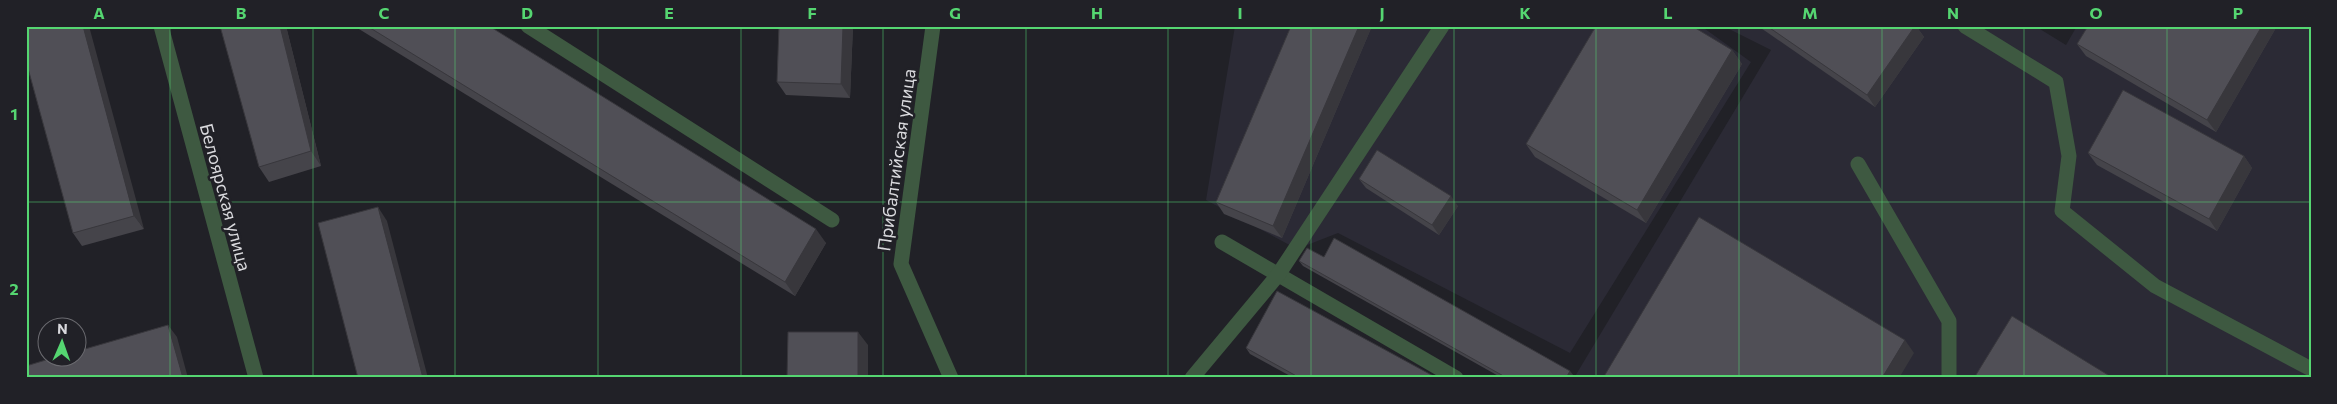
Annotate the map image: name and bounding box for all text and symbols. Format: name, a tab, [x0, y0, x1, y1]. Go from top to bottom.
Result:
text: A	[93, 3, 105, 22]
text: B	[236, 3, 247, 22]
text: C	[379, 3, 390, 22]
text: D	[521, 3, 533, 22]
text: E	[664, 3, 674, 22]
text: F	[807, 3, 817, 22]
text: G	[949, 3, 961, 22]
text: H	[1091, 3, 1103, 22]
text: I	[1237, 3, 1243, 22]
text: J	[1379, 3, 1385, 22]
text: K	[1519, 3, 1531, 22]
text: L	[1663, 3, 1673, 22]
text: M	[1802, 3, 1818, 22]
text: N	[1947, 3, 1959, 22]
text: O	[2089, 3, 2103, 22]
text: P	[2233, 3, 2243, 22]
street label: Прибалтийская улица	[872, 67, 920, 253]
text: 1	[10, 104, 18, 123]
street label: Белоярская улица	[196, 121, 256, 273]
text: 2	[9, 279, 19, 298]
north arrow	[38, 316, 88, 366]
text: N	[57, 320, 68, 337]

